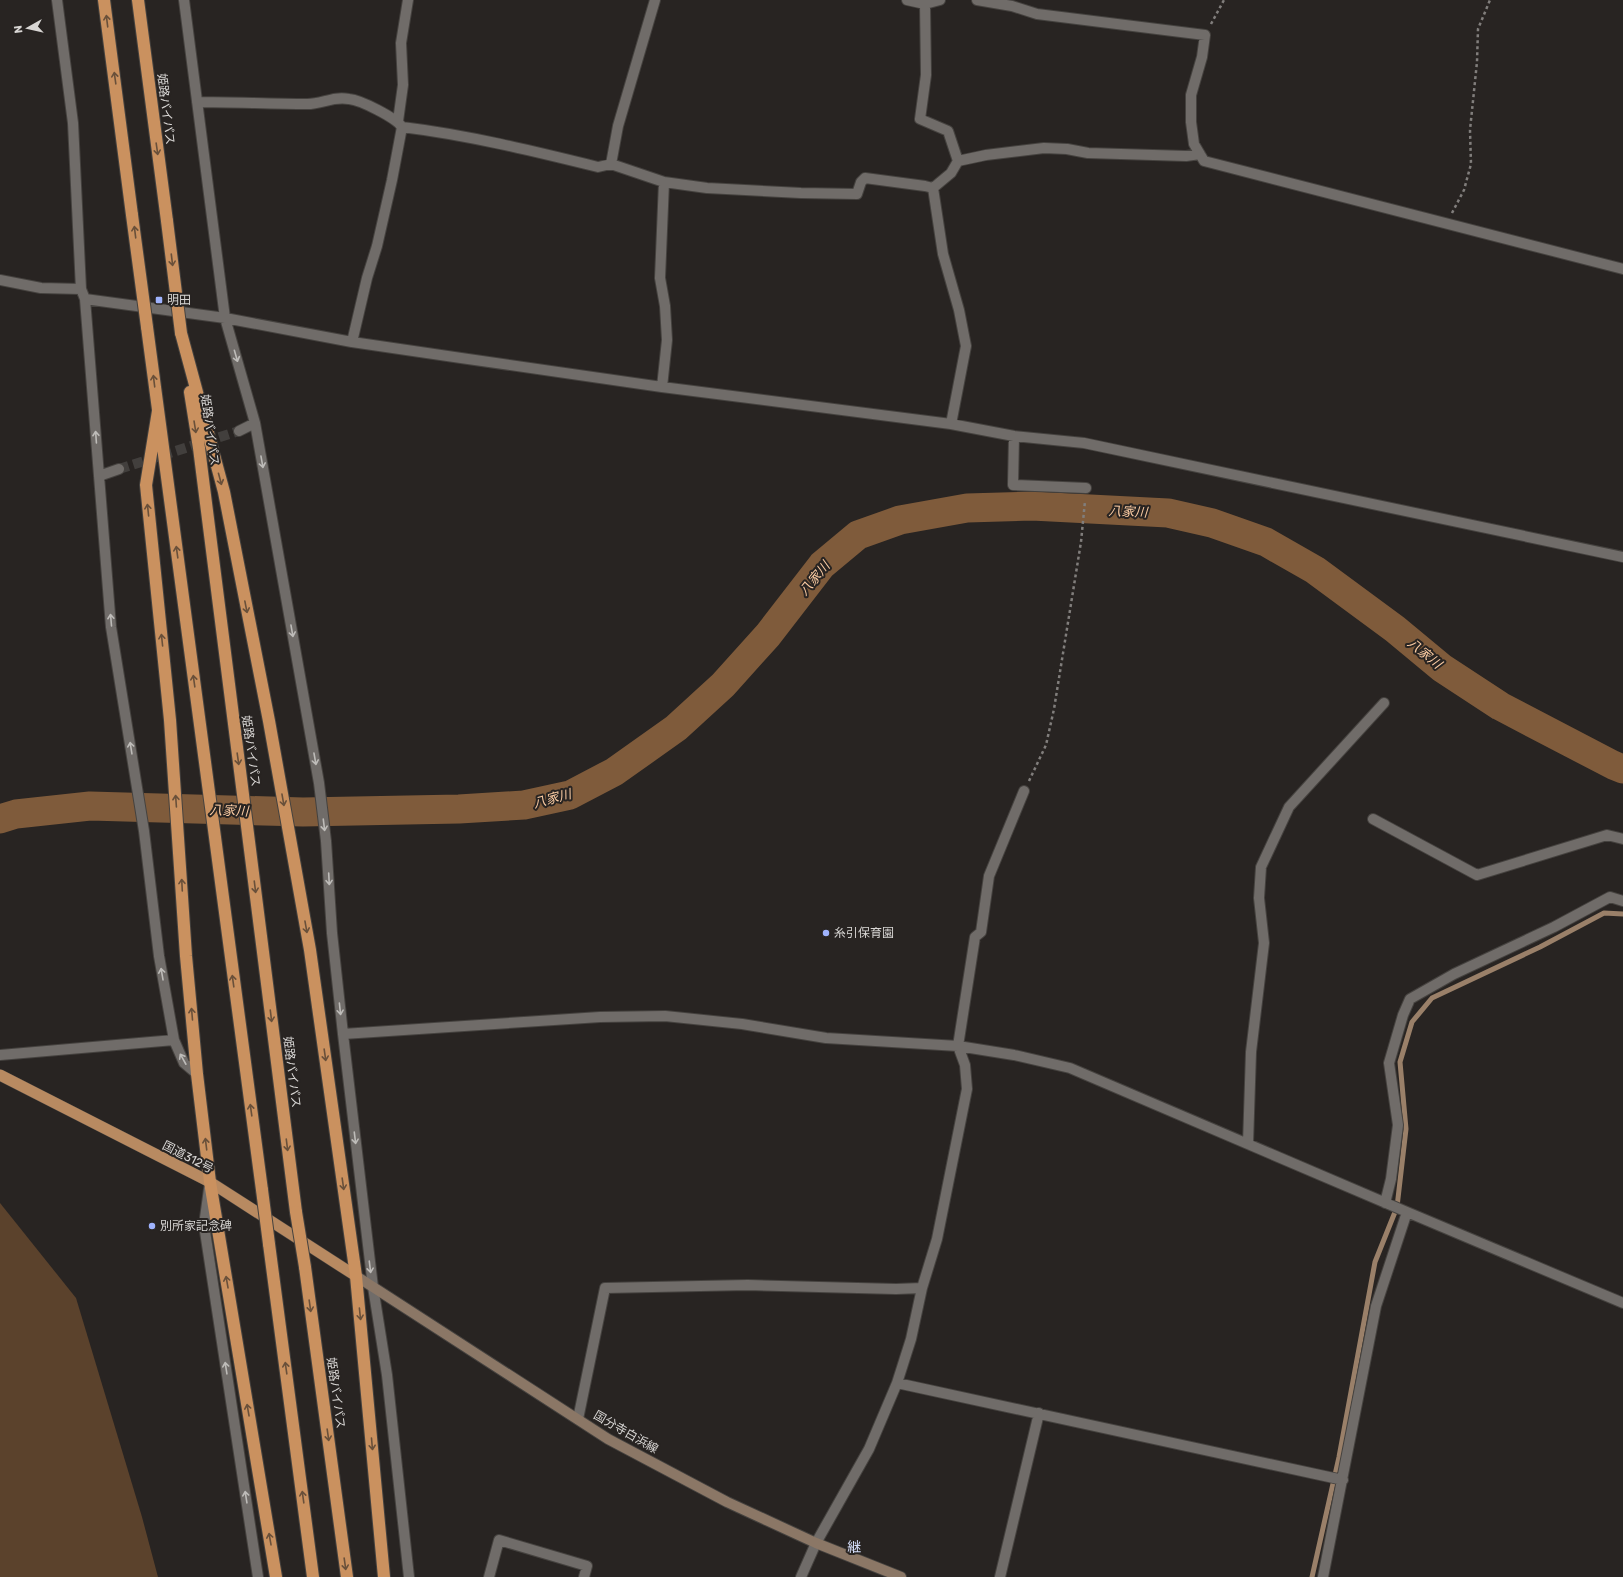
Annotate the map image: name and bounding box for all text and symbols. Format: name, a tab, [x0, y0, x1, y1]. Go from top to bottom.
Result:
north arrow	[8, 8, 48, 48]
one-way arrow	[103, 15, 111, 28]
text: N	[12, 24, 26, 34]
one-way arrow	[111, 72, 118, 85]
street label: 姫路バイパス	[155, 73, 177, 145]
one-way arrow	[153, 142, 161, 155]
one-way arrow	[131, 226, 139, 239]
one-way arrow	[168, 253, 176, 266]
place label: 明田	[167, 293, 191, 307]
marker: 明田	[154, 295, 164, 305]
one-way arrow	[233, 349, 240, 362]
one-way arrow	[150, 375, 158, 388]
street label: 姫路バイパス	[198, 393, 222, 467]
one-way arrow	[191, 420, 199, 433]
one-way arrow	[92, 431, 99, 444]
one-way arrow	[258, 455, 266, 468]
one-way arrow	[217, 472, 225, 485]
water label: 八家川	[1108, 503, 1150, 520]
one-way arrow	[145, 504, 152, 517]
one-way arrow	[173, 546, 181, 559]
water label: 八家川	[796, 557, 834, 598]
one-way arrow	[243, 600, 251, 613]
one-way arrow	[107, 614, 114, 627]
one-way arrow	[288, 624, 296, 637]
one-way arrow	[158, 633, 165, 646]
water label: 八家川	[1405, 635, 1446, 673]
one-way arrow	[190, 675, 198, 688]
street label: 姫路バイパス	[239, 714, 263, 788]
one-way arrow	[127, 742, 135, 755]
one-way arrow	[234, 752, 242, 765]
one-way arrow	[311, 752, 319, 765]
water label: 八家川	[531, 786, 575, 811]
one-way arrow	[279, 793, 287, 806]
one-way arrow	[172, 795, 180, 808]
water label: 八家川	[209, 802, 251, 819]
one-way arrow	[321, 819, 328, 832]
one-way arrow	[325, 872, 332, 885]
one-way arrow	[178, 879, 185, 892]
one-way arrow	[251, 880, 258, 893]
one-way arrow	[302, 920, 310, 933]
place label: 糸引保育園	[834, 926, 894, 940]
marker: 糸引保育園	[821, 928, 831, 938]
one-way arrow	[158, 967, 166, 980]
one-way arrow	[229, 975, 237, 988]
one-way arrow	[336, 1002, 344, 1015]
one-way arrow	[188, 1008, 195, 1021]
one-way arrow	[267, 1009, 275, 1022]
street label: 姫路バイパス	[281, 1036, 303, 1108]
one-way arrow	[321, 1048, 329, 1061]
one-way arrow	[179, 1053, 186, 1065]
one-way arrow	[247, 1104, 255, 1117]
one-way arrow	[351, 1131, 359, 1144]
street label: 国道312号	[160, 1138, 216, 1176]
one-way arrow	[202, 1138, 209, 1151]
one-way arrow	[284, 1138, 291, 1151]
one-way arrow	[339, 1177, 347, 1190]
place label: 別所家記念碑	[160, 1219, 232, 1233]
marker: 別所家記念碑	[147, 1221, 157, 1231]
one-way arrow	[366, 1260, 374, 1273]
one-way arrow	[222, 1276, 230, 1289]
one-way arrow	[306, 1299, 314, 1312]
one-way arrow	[356, 1307, 364, 1320]
street label: 姫路バイパス	[324, 1356, 348, 1430]
one-way arrow	[222, 1362, 230, 1375]
one-way arrow	[282, 1362, 289, 1375]
one-way arrow	[244, 1404, 252, 1417]
street label: 国分寺白浜線	[591, 1408, 661, 1456]
one-way arrow	[324, 1428, 332, 1441]
one-way arrow	[369, 1437, 376, 1450]
one-way arrow	[242, 1491, 250, 1504]
one-way arrow	[299, 1491, 307, 1504]
one-way arrow	[265, 1532, 273, 1545]
district label: 継	[847, 1539, 861, 1556]
one-way arrow	[341, 1557, 349, 1570]

